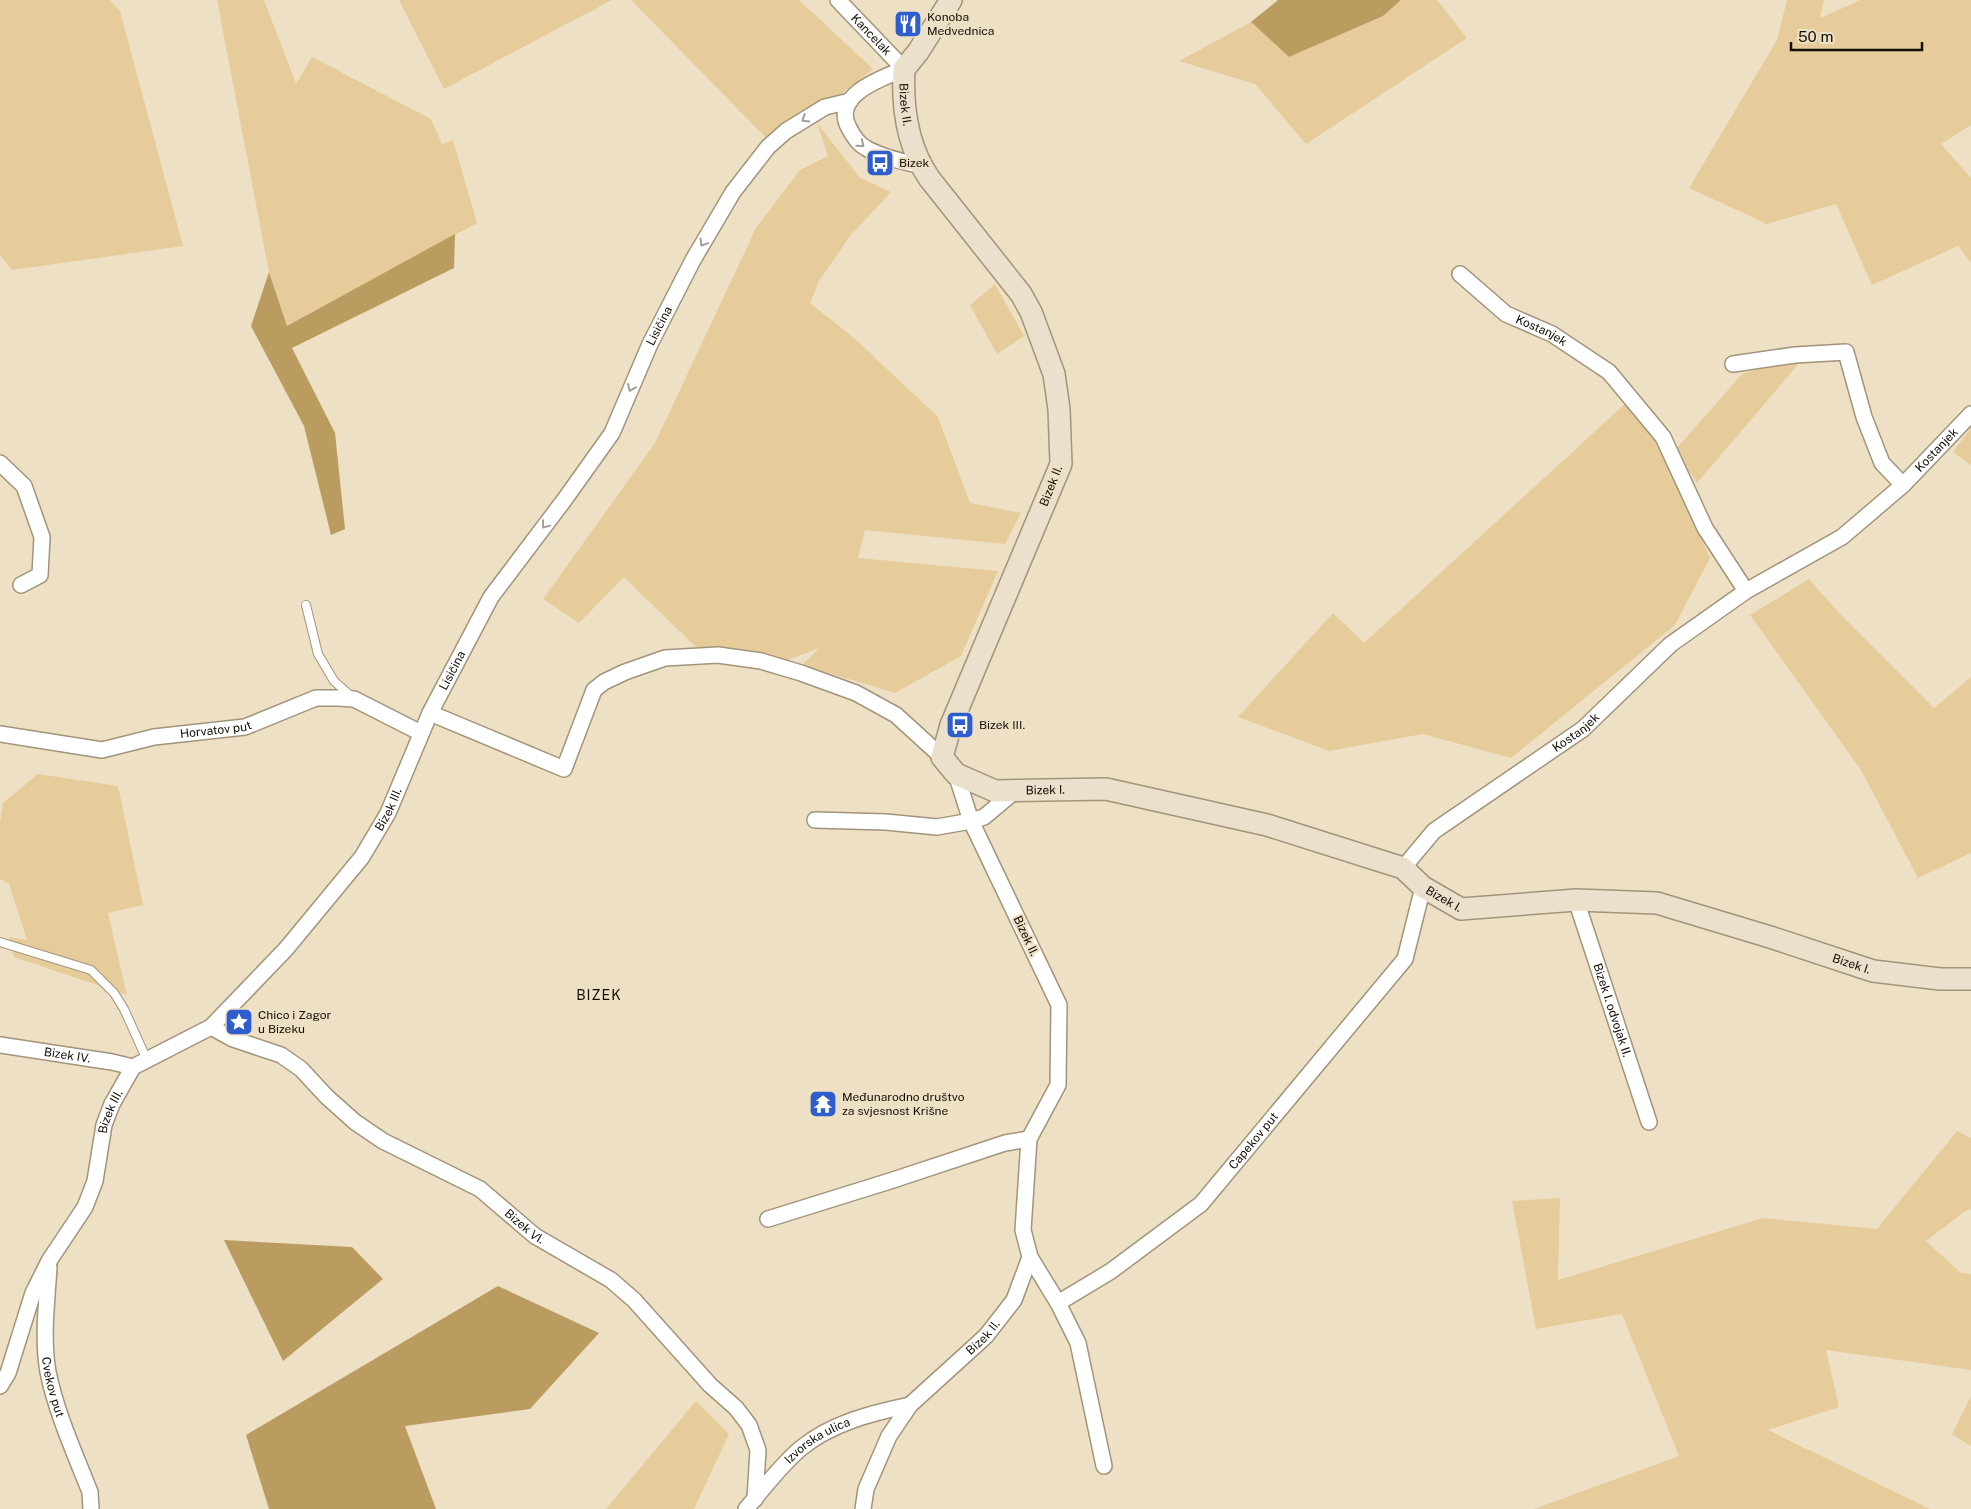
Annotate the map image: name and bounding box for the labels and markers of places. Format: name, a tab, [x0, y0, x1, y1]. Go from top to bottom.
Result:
restaurant icon: Konoba Medvednica	[893, 9, 923, 39]
place label: Konoba Medvednica	[927, 10, 994, 38]
bus stop icon: Bizek	[865, 148, 895, 178]
place label: Bizek	[899, 156, 930, 170]
bus stop icon: Bizek III.	[945, 710, 975, 740]
place label: Bizek III.	[979, 718, 1025, 732]
place icon: Chico i Zagor u Bizeku	[224, 1007, 254, 1037]
place label: Chico i Zagor u Bizeku	[258, 1008, 332, 1036]
temple icon: Međunarodno društvo za svjesnost Krišne	[808, 1089, 838, 1119]
place label: Međunarodno društvo za svjesnost Krišne	[842, 1090, 965, 1118]

